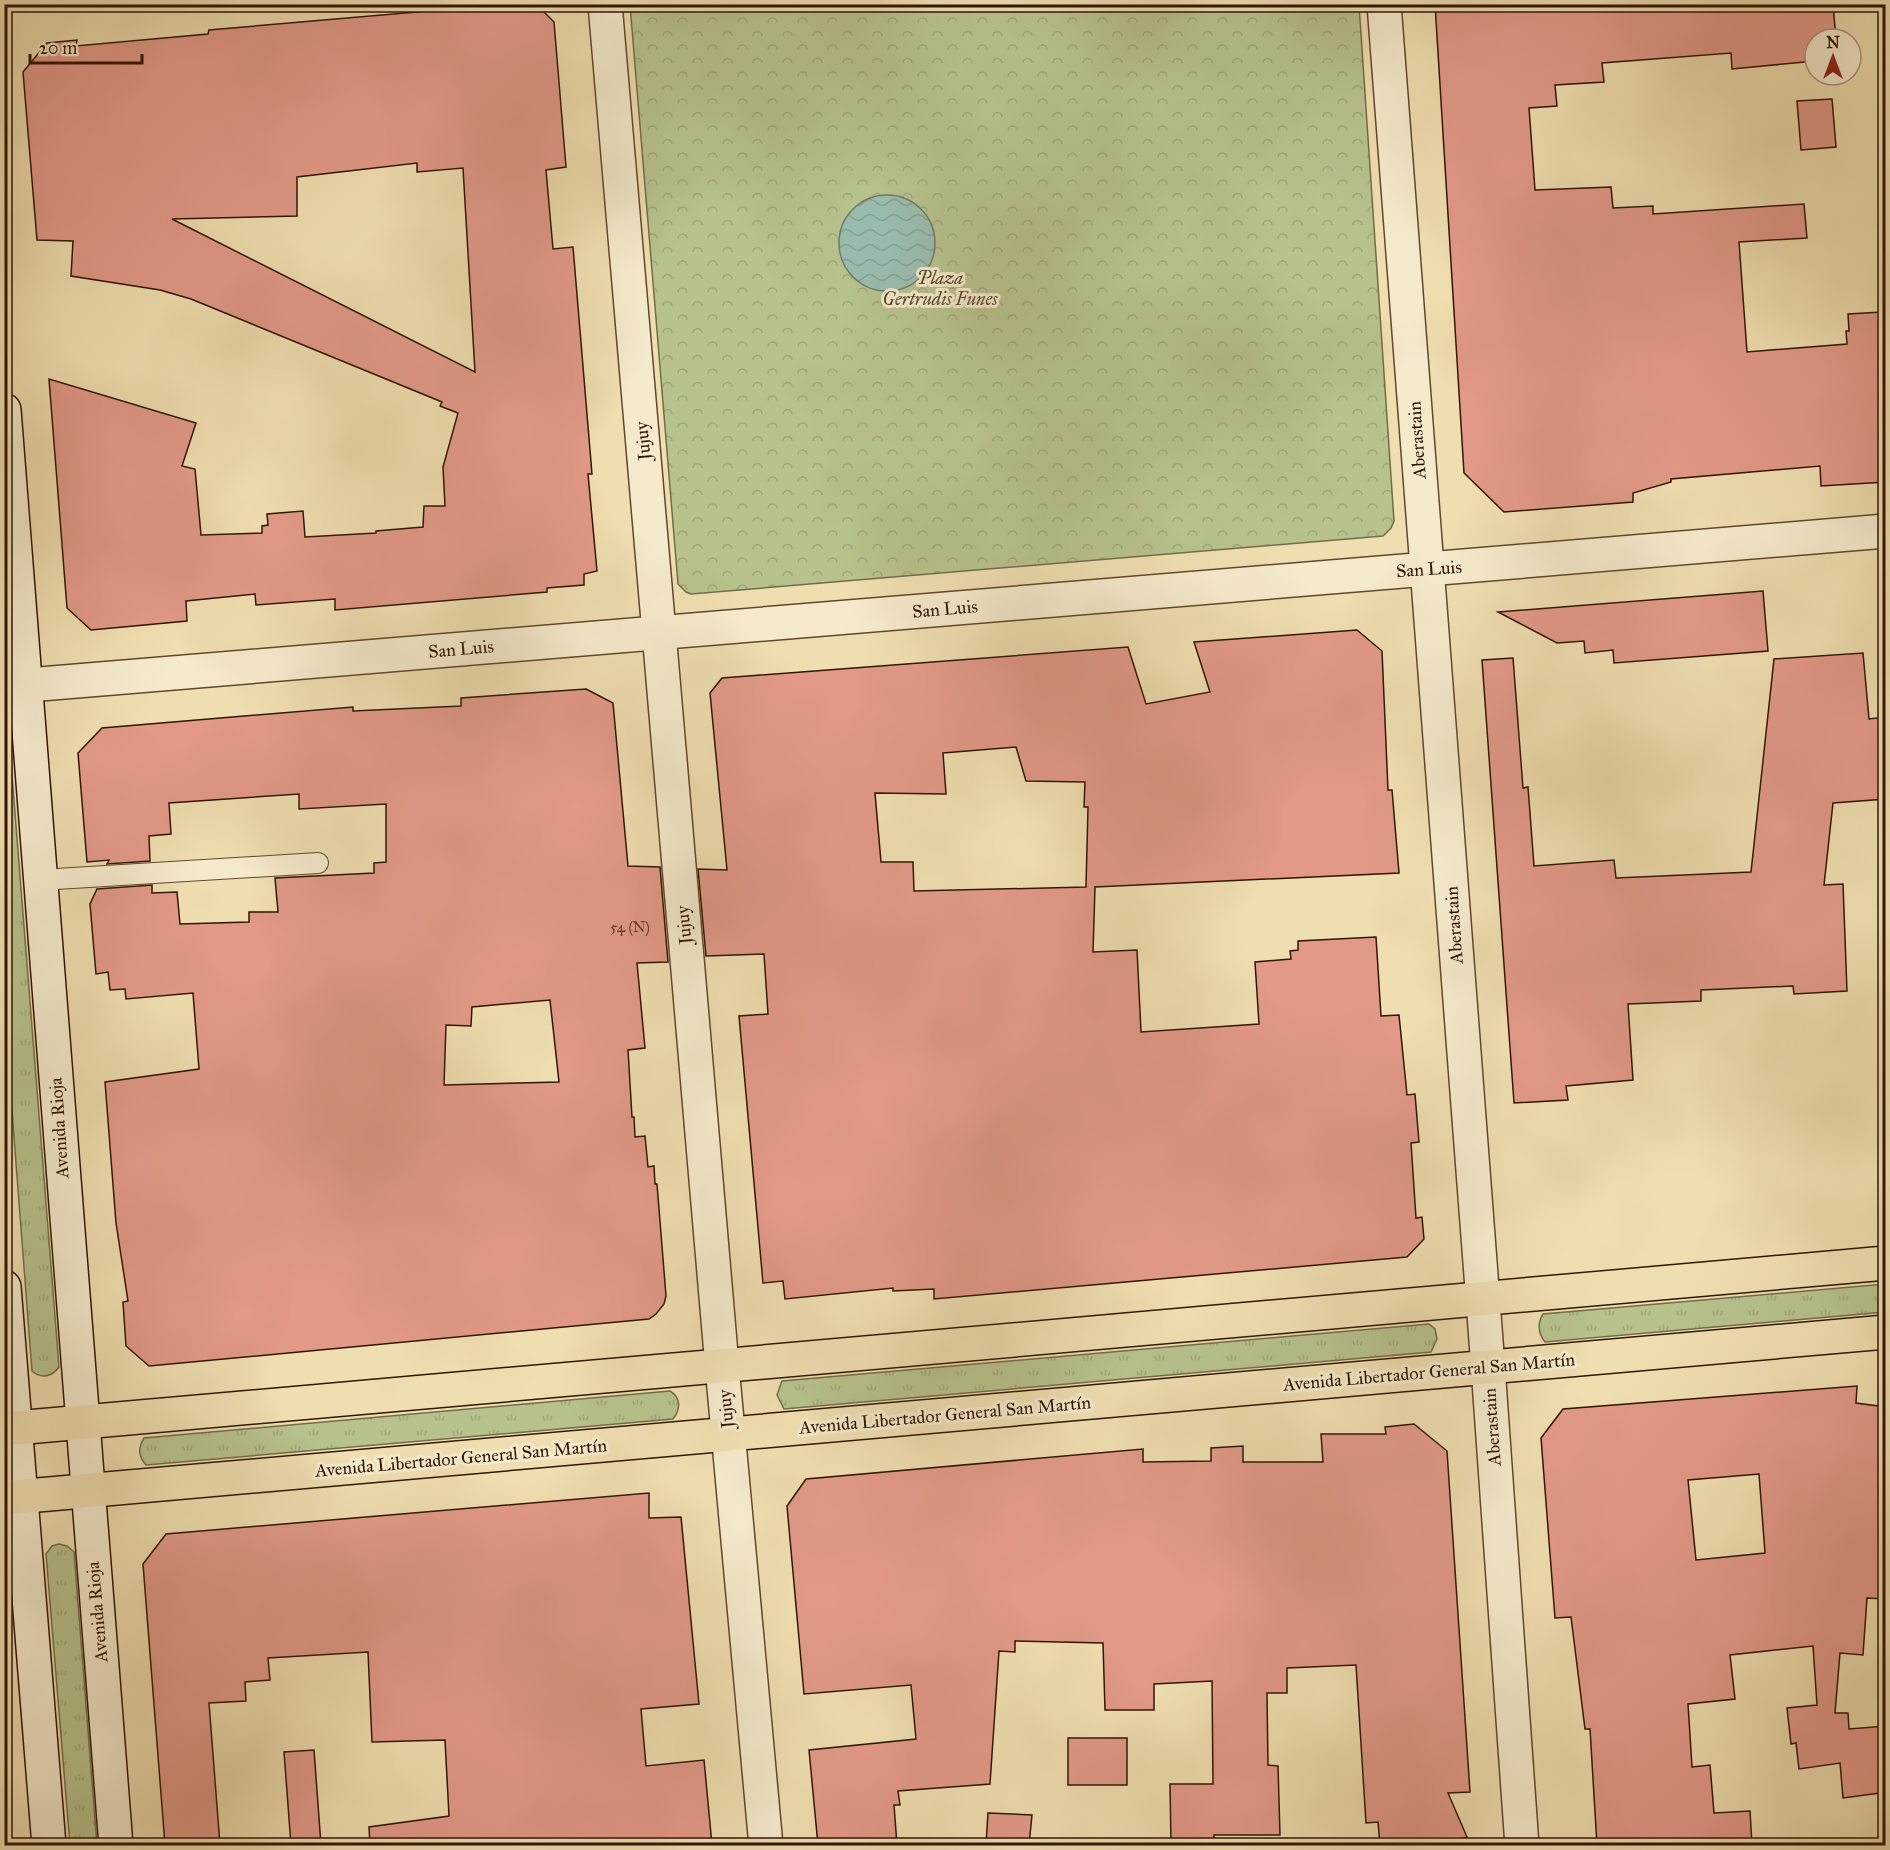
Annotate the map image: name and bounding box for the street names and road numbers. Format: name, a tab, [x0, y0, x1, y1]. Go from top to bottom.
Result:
street label: Aberastain	[1403, 400, 1431, 481]
street label: Jujuy	[630, 420, 657, 463]
street label: San Luis	[1395, 556, 1463, 582]
street label: San Luis	[911, 595, 979, 623]
street label: San Luis	[427, 635, 495, 663]
street label: Aberastain	[1440, 885, 1468, 966]
street label: Jujuy	[671, 904, 698, 947]
street label: Avenida Rioja	[44, 1076, 74, 1180]
street label: Avenida Libertador General San Martín	[1281, 1348, 1576, 1396]
street label: Aberastain	[1478, 1387, 1506, 1468]
street label: Jujuy	[713, 1388, 740, 1431]
street label: Avenida Libertador General San Martín	[797, 1391, 1092, 1439]
street label: Avenida Libertador General San Martín	[313, 1434, 608, 1482]
street label: Avenida Rioja	[82, 1560, 112, 1664]

